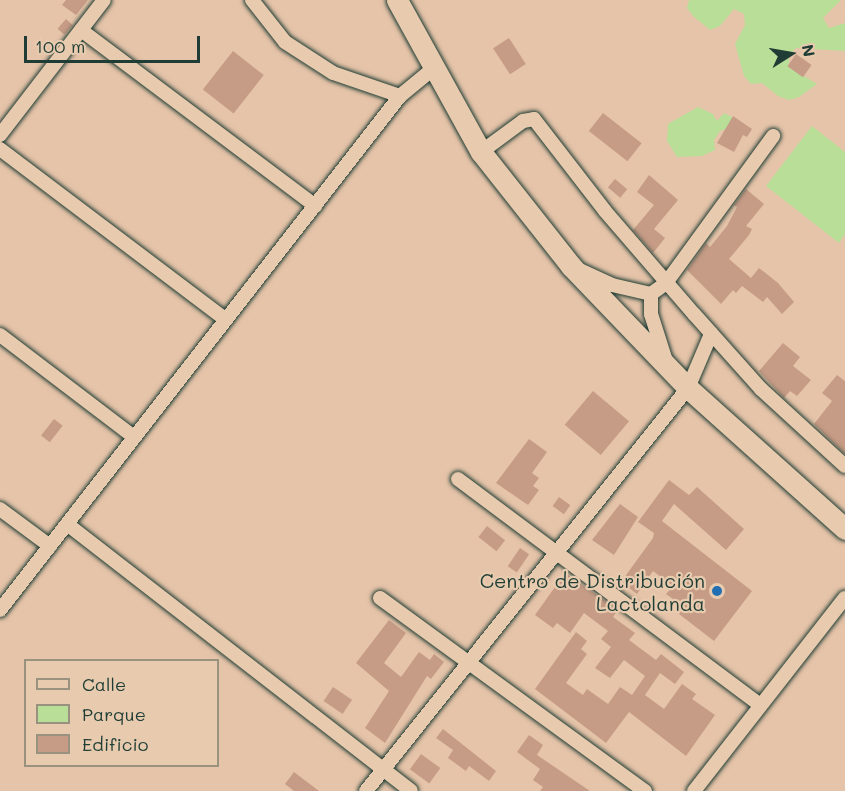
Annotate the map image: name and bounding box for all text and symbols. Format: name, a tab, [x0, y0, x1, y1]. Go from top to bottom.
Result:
scale bar	[27, 24, 202, 62]
north arrow	[761, 24, 821, 84]
text: 100 m	[35, 34, 85, 58]
text: N	[798, 43, 821, 58]
place label: Centro de Distribución Lactolanda	[480, 568, 705, 615]
marker: Centro de Distribución Lactolanda	[710, 584, 724, 598]
legend	[24, 659, 219, 767]
text: Calle	[82, 672, 126, 696]
text: Parque	[82, 702, 146, 726]
text: Edificio	[82, 732, 149, 756]

